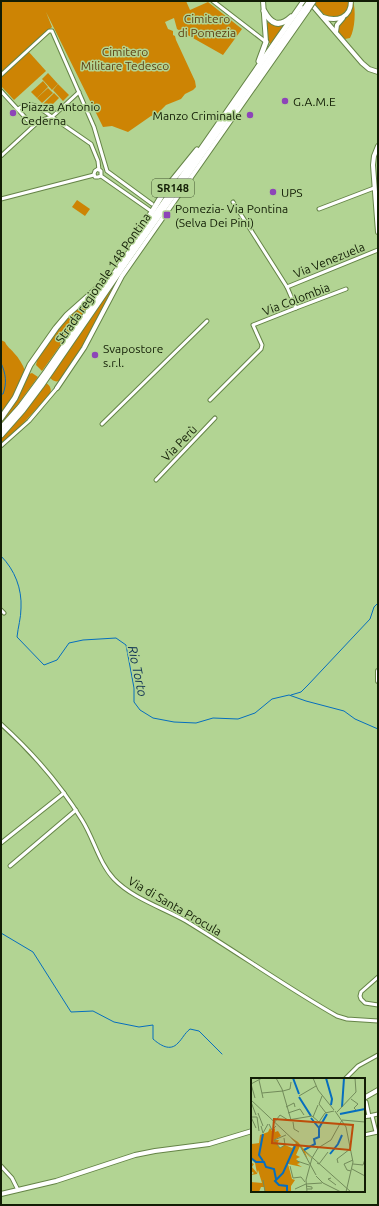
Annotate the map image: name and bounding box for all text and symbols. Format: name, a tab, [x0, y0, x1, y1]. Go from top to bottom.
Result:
park label: Cimitero di Pomezia	[178, 12, 236, 39]
park label: Cimitero Militare Tedesco	[81, 45, 169, 72]
place label: G.A.M.E	[293, 95, 336, 108]
marker: G.A.M.E	[280, 96, 290, 106]
place label: Piazza Antonio Cederna	[21, 100, 100, 127]
marker: Piazza Antonio Cederna	[8, 108, 18, 118]
place label: Manzo Criminale	[153, 109, 242, 122]
marker: Manzo Criminale	[245, 110, 255, 120]
road number: SR148	[152, 179, 194, 197]
place label: UPS	[281, 186, 303, 199]
marker: UPS	[268, 187, 278, 197]
place label: Pomezia- Via Pontina (Selva Dei Pini)	[175, 202, 288, 230]
street label: Strada regionale 148 Pontina	[53, 210, 153, 346]
marker: Pomezia- Via Pontina (Selva Dei Pini)	[162, 210, 172, 220]
street label: Via Venezuela	[292, 240, 366, 280]
street label: Via Colombia	[261, 280, 331, 318]
place label: Svapostore s.r.l.	[103, 342, 163, 369]
marker: Svapostore s.r.l.	[90, 350, 100, 360]
street label: Via Perù	[159, 422, 199, 464]
water label: Rio Torto	[126, 644, 150, 698]
street label: Via di Santa Procula	[126, 874, 224, 938]
inset map	[251, 1078, 365, 1192]

